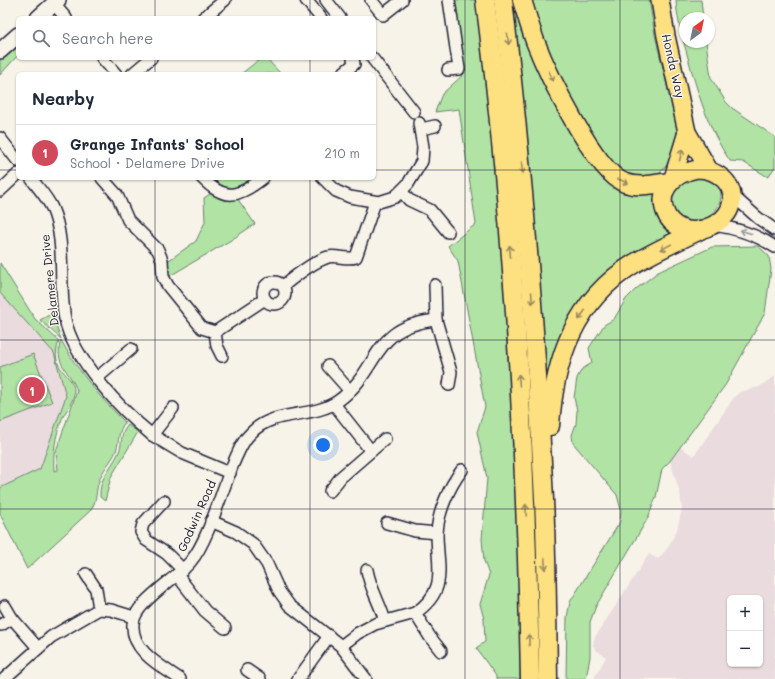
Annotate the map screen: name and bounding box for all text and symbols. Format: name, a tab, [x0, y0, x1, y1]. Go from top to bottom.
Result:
north arrow	[679, 12, 715, 48]
search box	[16, 16, 376, 60]
icon: search	[30, 27, 52, 49]
text: Search here	[62, 28, 153, 48]
one-way arrow	[504, 32, 512, 45]
street label: Honda Way	[659, 32, 689, 100]
one-way arrow	[547, 69, 555, 81]
text: Nearby	[32, 87, 94, 109]
text: Grange Infants' School	[70, 134, 244, 154]
text: 1	[42, 144, 48, 161]
text: 210 m	[324, 144, 360, 161]
one-way arrow	[677, 149, 685, 162]
text: School · Delamere Drive	[70, 154, 225, 171]
one-way arrow	[518, 161, 525, 174]
one-way arrow	[617, 178, 629, 185]
one-way arrow	[740, 228, 752, 236]
street label: Delamere Drive	[36, 233, 62, 327]
one-way arrow	[660, 244, 672, 251]
one-way arrow	[507, 245, 514, 258]
one-way arrow	[529, 291, 536, 304]
one-way arrow	[578, 309, 586, 320]
one-way arrow	[516, 374, 523, 387]
pin: 1	[19, 375, 45, 405]
your location	[313, 435, 333, 455]
street label: Godwin Road	[173, 477, 219, 554]
one-way arrow	[522, 504, 530, 517]
one-way arrow	[542, 557, 549, 570]
map controls	[727, 595, 763, 667]
button: +	[727, 595, 763, 631]
button: −	[727, 631, 763, 667]
one-way arrow	[525, 634, 533, 647]

